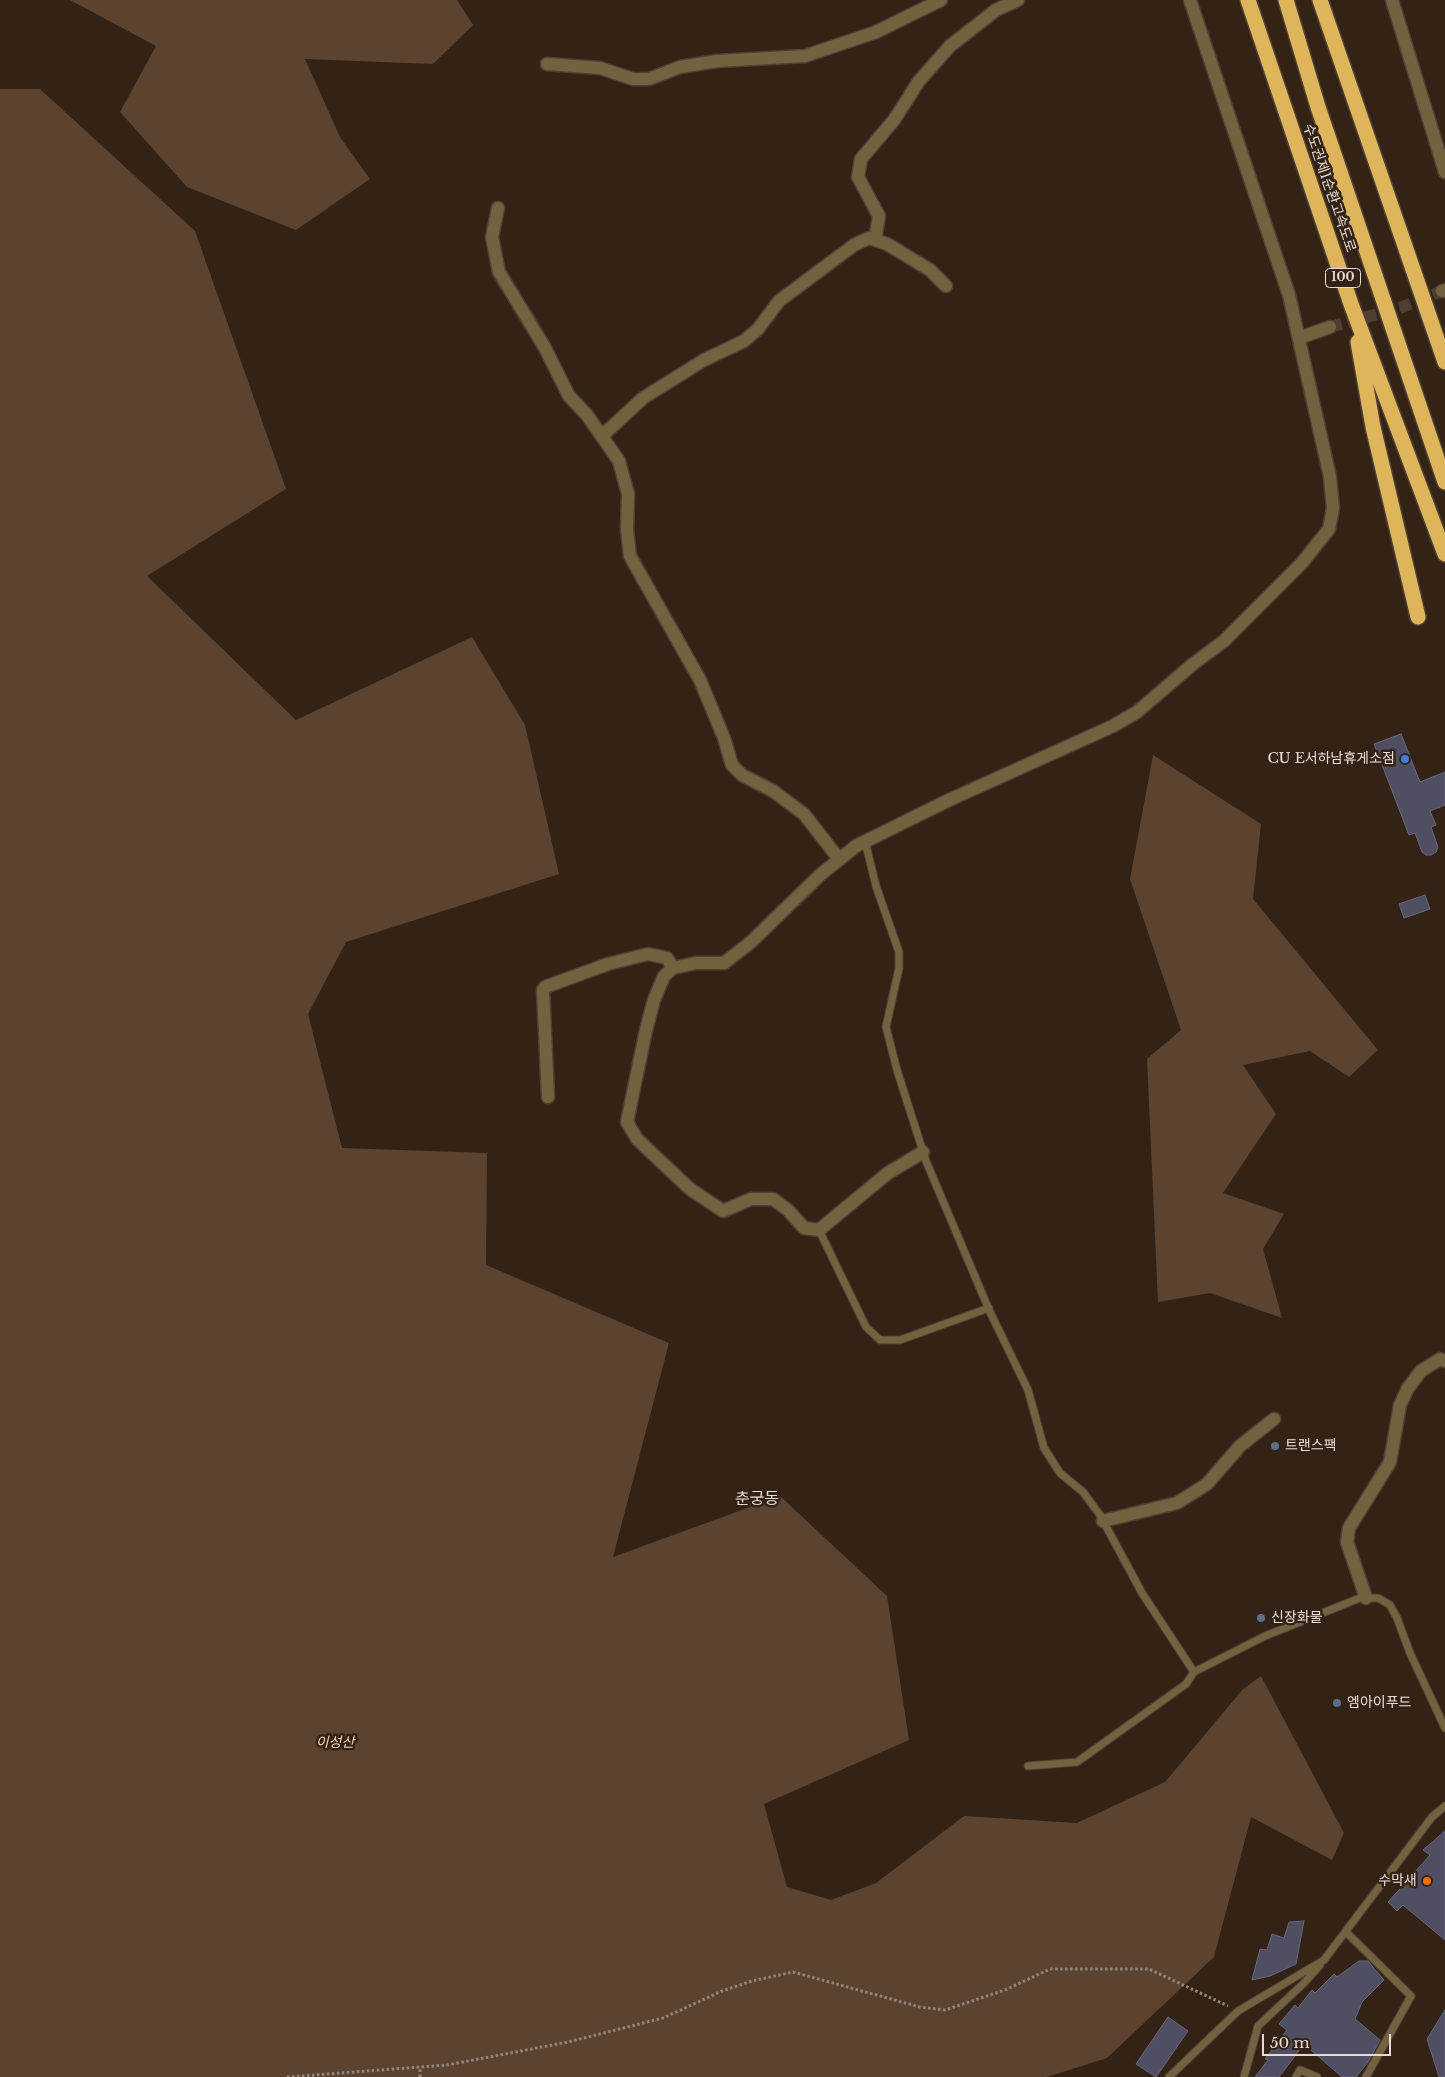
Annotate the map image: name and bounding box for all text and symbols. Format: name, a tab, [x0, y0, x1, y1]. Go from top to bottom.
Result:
street label: 수도권제1순환고속도로	[1299, 121, 1359, 255]
road number: 100	[1326, 268, 1360, 288]
place label: CU E서하남휴게소점	[1267, 751, 1395, 767]
marker: CU E서하남휴게소점	[1399, 753, 1411, 765]
place label: 트랜스팩	[1285, 1438, 1337, 1454]
marker: 트랜스팩	[1269, 1440, 1281, 1452]
district label: 춘궁동	[735, 1489, 779, 1509]
place label: 신장화물	[1271, 1610, 1323, 1626]
marker: 신장화물	[1255, 1612, 1267, 1624]
place label: 엠아이푸드	[1347, 1695, 1411, 1711]
marker: 엠아이푸드	[1331, 1697, 1343, 1709]
park label: 이성산	[316, 1735, 354, 1751]
place label: 수막새	[1378, 1873, 1417, 1889]
marker: 수막새	[1421, 1875, 1433, 1887]
scale bar	[1265, 2024, 1394, 2056]
text: 50 m	[1270, 2033, 1310, 2052]

